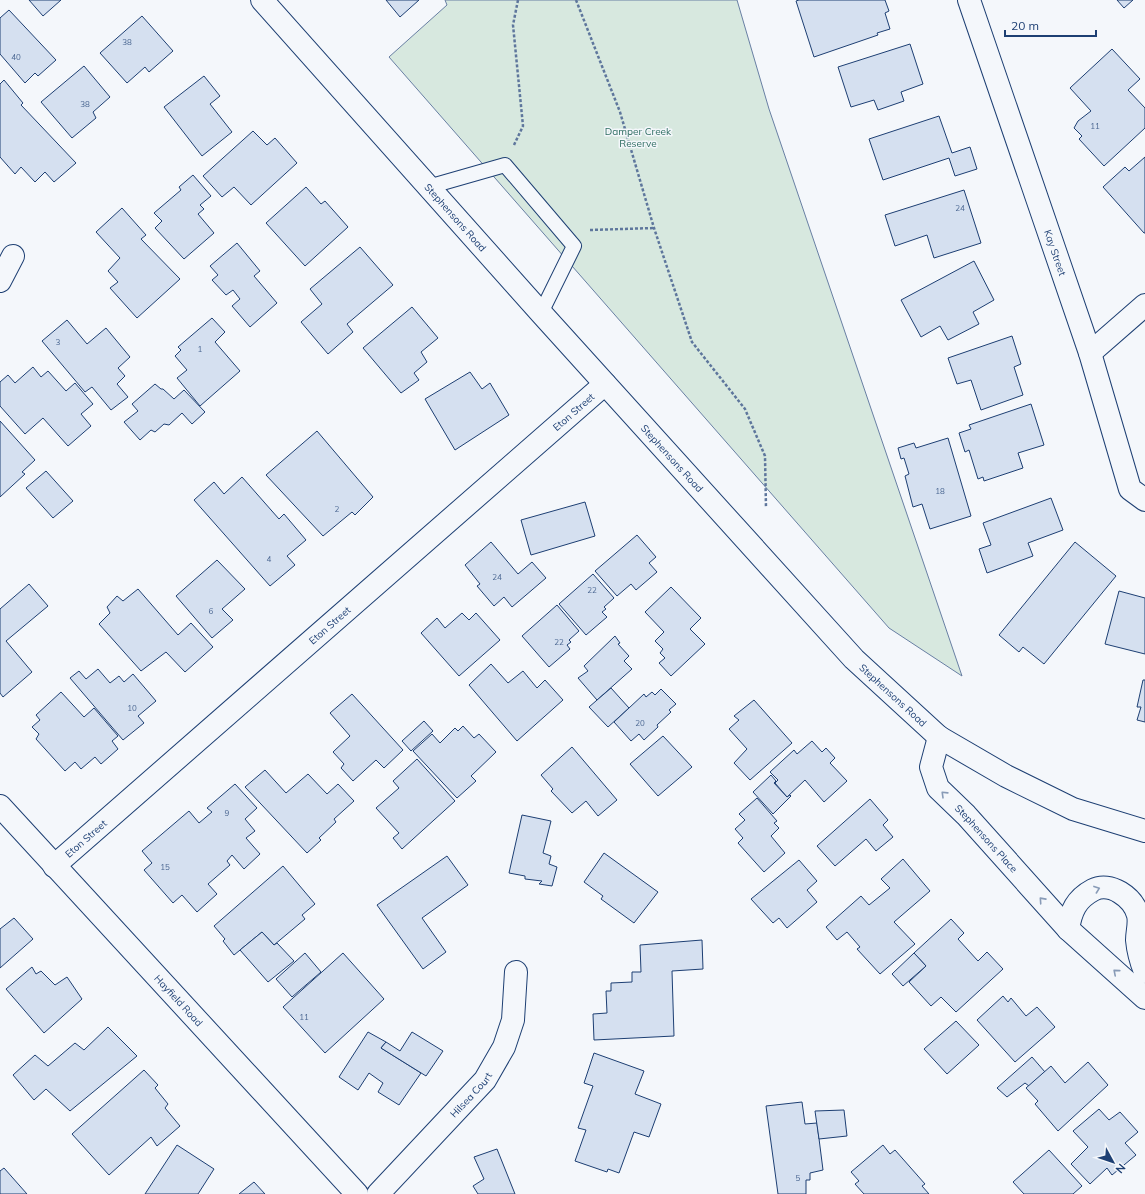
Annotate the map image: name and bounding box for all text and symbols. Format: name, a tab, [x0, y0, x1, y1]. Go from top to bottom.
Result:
scale bar	[1005, 12, 1096, 38]
text: 20 m	[1011, 18, 1039, 33]
house number: 38	[122, 37, 132, 47]
house number: 40	[11, 52, 21, 62]
house number: 38	[80, 99, 90, 109]
house number: 11	[1090, 121, 1100, 131]
park label: Damper Creek Reserve	[605, 125, 672, 150]
street label: Stephensons Road	[422, 180, 489, 254]
house number: 24	[955, 203, 965, 213]
street label: Kay Street	[1042, 228, 1070, 278]
house number: 3	[56, 337, 61, 347]
house number: 1	[198, 344, 203, 354]
street label: Eton Street	[550, 390, 597, 433]
street label: Stephensons Road	[638, 422, 706, 495]
house number: 18	[935, 486, 945, 496]
house number: 2	[335, 504, 340, 514]
house number: 4	[267, 554, 272, 564]
house number: 24	[492, 572, 502, 582]
house number: 22	[587, 585, 597, 595]
street label: Eton Street	[306, 603, 353, 647]
house number: 6	[209, 606, 214, 616]
house number: 22	[554, 637, 564, 647]
street label: Stephensons Road	[857, 661, 930, 729]
house number: 10	[127, 703, 137, 713]
house number: 20	[635, 718, 645, 728]
one-way arrow	[941, 791, 949, 799]
street label: Stephensons Place	[952, 801, 1021, 875]
house number: 9	[225, 808, 230, 818]
street label: Eton Street	[62, 816, 110, 860]
house number: 15	[160, 862, 170, 872]
one-way arrow	[1093, 886, 1100, 894]
one-way arrow	[1039, 897, 1046, 905]
one-way arrow	[1113, 969, 1121, 976]
street label: Hayfield Road	[152, 972, 206, 1029]
house number: 11	[299, 1012, 309, 1022]
street label: Hilsea Court	[447, 1069, 495, 1120]
north arrow	[1093, 1142, 1133, 1182]
text: N	[1113, 1161, 1129, 1176]
house number: 5	[796, 1173, 801, 1183]

